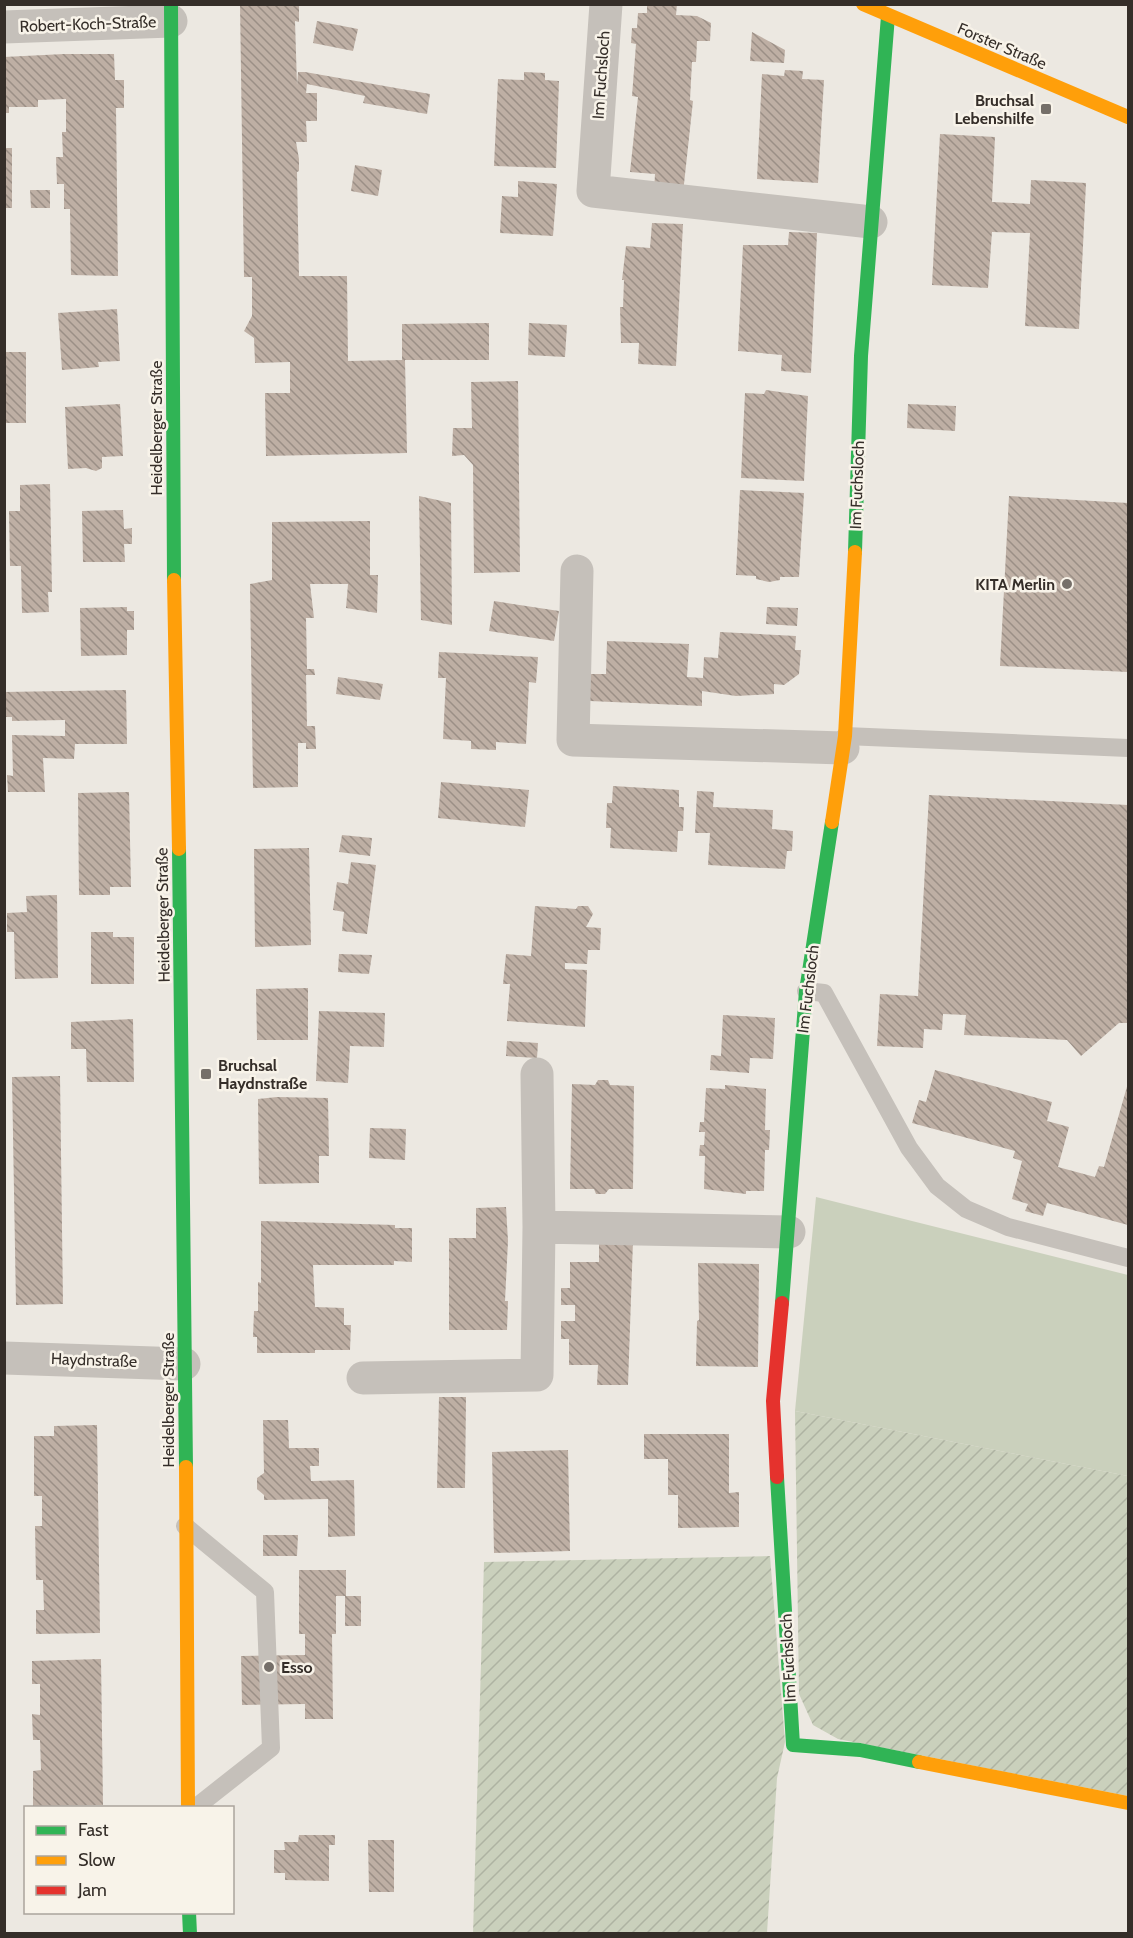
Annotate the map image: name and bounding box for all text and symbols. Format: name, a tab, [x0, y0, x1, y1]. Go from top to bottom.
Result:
street label: Robert-Koch-Straße	[19, 12, 157, 36]
street label: Forster Straße	[955, 19, 1049, 73]
street label: Im Fuchsloch	[588, 30, 614, 120]
place label: Bruchsal Lebenshilfe	[954, 91, 1034, 128]
marker: Bruchsal Lebenshilfe	[1039, 102, 1053, 116]
street label: Heidelberger Straße	[147, 361, 166, 495]
street label: Im Fuchsloch	[846, 440, 868, 530]
place label: KITA Merlin	[975, 575, 1055, 594]
marker: KITA Merlin	[1060, 577, 1074, 591]
street label: Heidelberger Straße	[152, 847, 174, 983]
street label: Im Fuchsloch	[793, 944, 823, 1034]
place label: Bruchsal Haydnstraße	[218, 1056, 307, 1093]
marker: Bruchsal Haydnstraße	[199, 1067, 213, 1081]
street label: Heidelberger Straße	[159, 1333, 178, 1467]
street label: Haydnstraße	[51, 1349, 137, 1371]
street label: Im Fuchsloch	[776, 1613, 800, 1703]
place label: Esso	[281, 1658, 313, 1677]
marker: Esso	[262, 1660, 276, 1674]
legend	[24, 1806, 234, 1914]
text: Fast	[78, 1819, 109, 1841]
text: Slow	[78, 1849, 115, 1871]
text: Jam	[77, 1879, 107, 1901]

